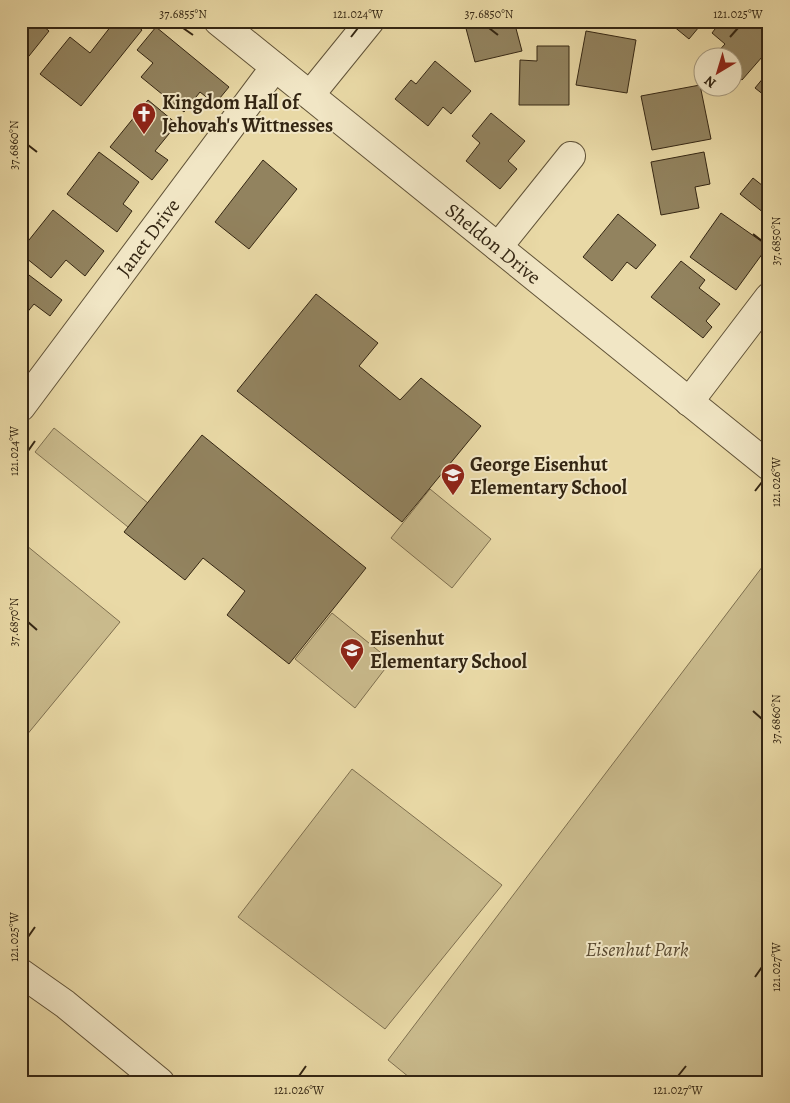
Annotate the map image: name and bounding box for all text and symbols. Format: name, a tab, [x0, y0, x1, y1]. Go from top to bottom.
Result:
text: 37.6855°N	[159, 6, 207, 22]
text: 121.024°W	[333, 6, 384, 22]
text: 37.6850°N	[465, 6, 514, 22]
text: 121.025°W	[713, 6, 764, 22]
north arrow	[692, 48, 742, 98]
text: N	[700, 71, 720, 92]
place label: Kingdom Hall of Jehovah's Wittnesses	[162, 89, 333, 139]
church icon: Kingdom Hall of Jehovah's Wittnesses	[131, 101, 157, 135]
text: 37.6860°N	[6, 120, 22, 170]
street label: Janet Drive	[110, 193, 186, 282]
street label: Sheldon Drive	[440, 197, 547, 290]
text: 37.6850°N	[768, 216, 784, 265]
text: 121.024°W	[6, 425, 22, 476]
place label: George Eisenhut Elementary School	[470, 451, 628, 501]
text: 121.026°W	[768, 456, 784, 507]
school or university icon: George Eisenhut Elementary School	[440, 462, 466, 496]
text: 37.6870°N	[6, 597, 22, 646]
place label: Eisenhut Elementary School	[370, 625, 528, 675]
school or university icon: Eisenhut Elementary School	[339, 637, 365, 671]
text: 37.6860°N	[768, 694, 784, 744]
text: 121.025°W	[6, 911, 22, 962]
park label: Eisenhut Park	[585, 936, 689, 963]
text: 121.027°W	[768, 941, 784, 992]
text: 121.026°W	[274, 1082, 325, 1098]
text: 121.027°W	[653, 1082, 704, 1098]

